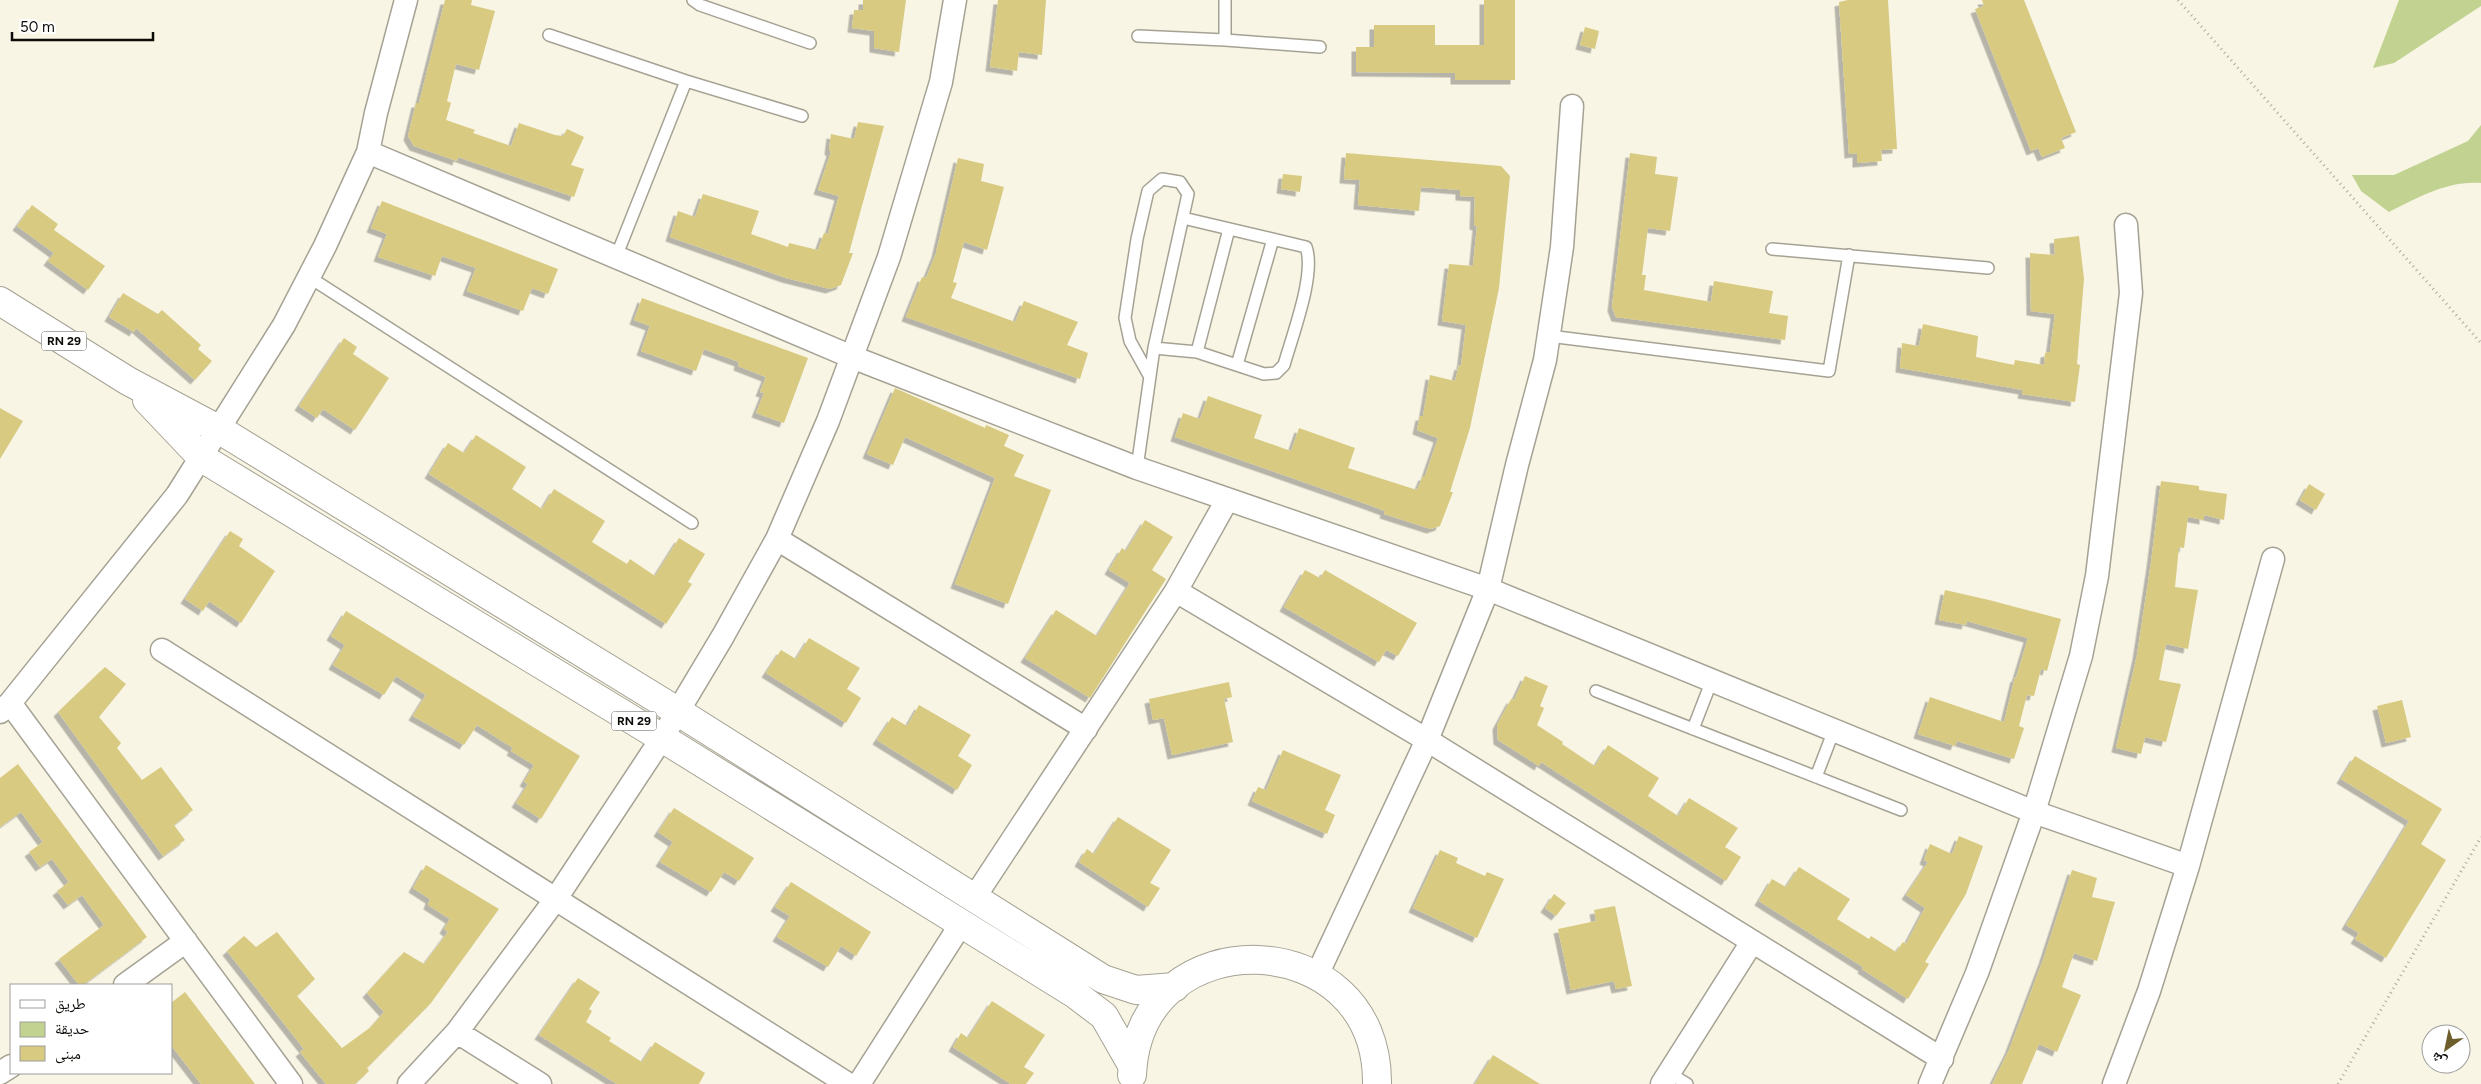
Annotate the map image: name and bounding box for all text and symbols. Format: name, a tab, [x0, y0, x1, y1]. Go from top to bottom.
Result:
scale bar	[12, 10, 154, 42]
text: 50 m	[20, 18, 55, 36]
road number: RN 29	[42, 332, 86, 351]
road number: RN 29	[612, 711, 656, 730]
legend	[10, 984, 172, 1074]
text: طريق	[55, 995, 86, 1014]
text: حديقة	[55, 1020, 90, 1038]
north arrow	[2421, 1024, 2471, 1074]
text: مبنى	[55, 1045, 81, 1064]
text: ش	[2428, 1048, 2450, 1071]

